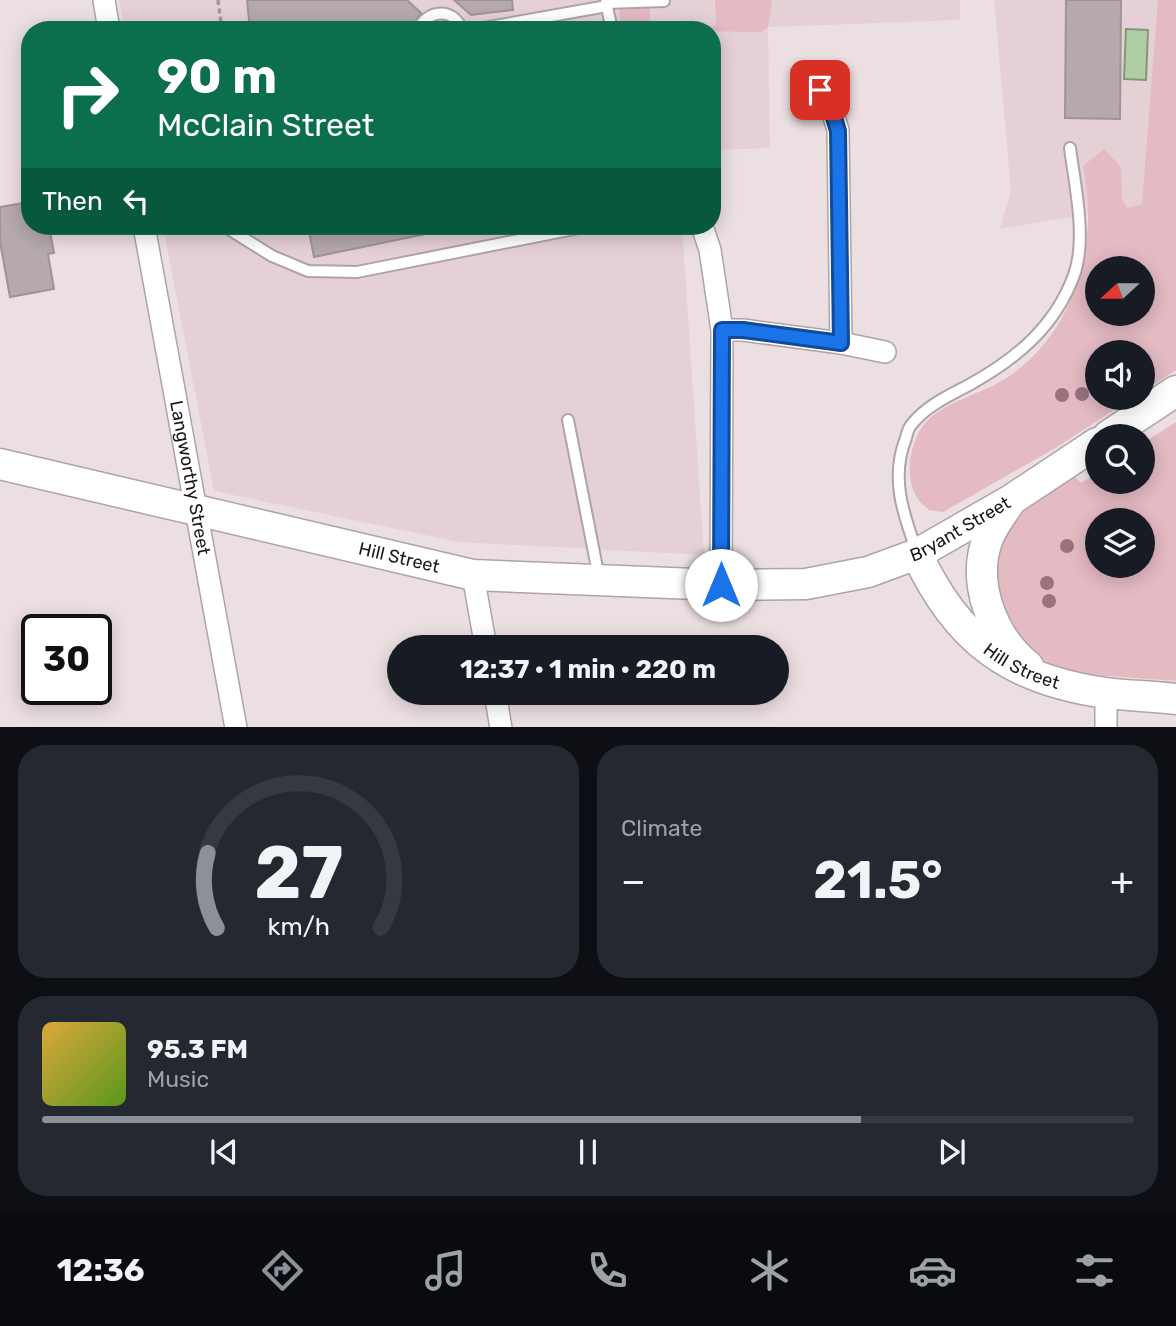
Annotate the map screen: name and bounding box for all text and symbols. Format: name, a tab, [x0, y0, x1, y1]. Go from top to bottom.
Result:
text: 90 m	[157, 47, 277, 105]
icon: right	[42, 49, 133, 140]
pin	[790, 60, 850, 120]
icon: arrive	[801, 71, 839, 109]
text: McClain Street	[157, 106, 374, 144]
icon: left	[117, 182, 155, 220]
text: Then	[42, 186, 103, 217]
north arrow	[1085, 256, 1155, 326]
map controls	[1085, 256, 1155, 578]
button: sound	[1085, 340, 1155, 410]
street label: Langworthy Street	[165, 399, 215, 557]
button: search	[1085, 424, 1155, 494]
street label: Bryant Street	[907, 492, 1014, 567]
button: layers	[1085, 508, 1155, 578]
street label: Hill Street	[356, 538, 442, 578]
position arrow	[684, 548, 758, 622]
speed limit sign: 30	[21, 614, 112, 705]
street label: Hill Street	[979, 638, 1062, 694]
text: 12:37 · 1 min · 220 m	[460, 654, 716, 685]
text: Climate	[621, 814, 702, 842]
text: 27	[254, 830, 343, 916]
text: 21.5°	[813, 849, 943, 911]
text: −	[621, 858, 646, 904]
text: +	[1110, 858, 1134, 904]
text: km/h	[267, 911, 330, 940]
text: 95.3 FM	[147, 1034, 248, 1065]
text: Music	[147, 1065, 209, 1093]
icon: previous	[205, 1133, 243, 1171]
icon: pause	[569, 1133, 607, 1171]
icon: next	[933, 1133, 971, 1171]
icon: directions	[258, 1246, 307, 1295]
icon: music	[421, 1246, 470, 1295]
icon: phone	[583, 1246, 632, 1295]
icon: climate	[745, 1246, 794, 1295]
icon: car	[908, 1246, 957, 1295]
icon: filters	[1070, 1246, 1119, 1295]
text: 12:36	[57, 1251, 145, 1289]

